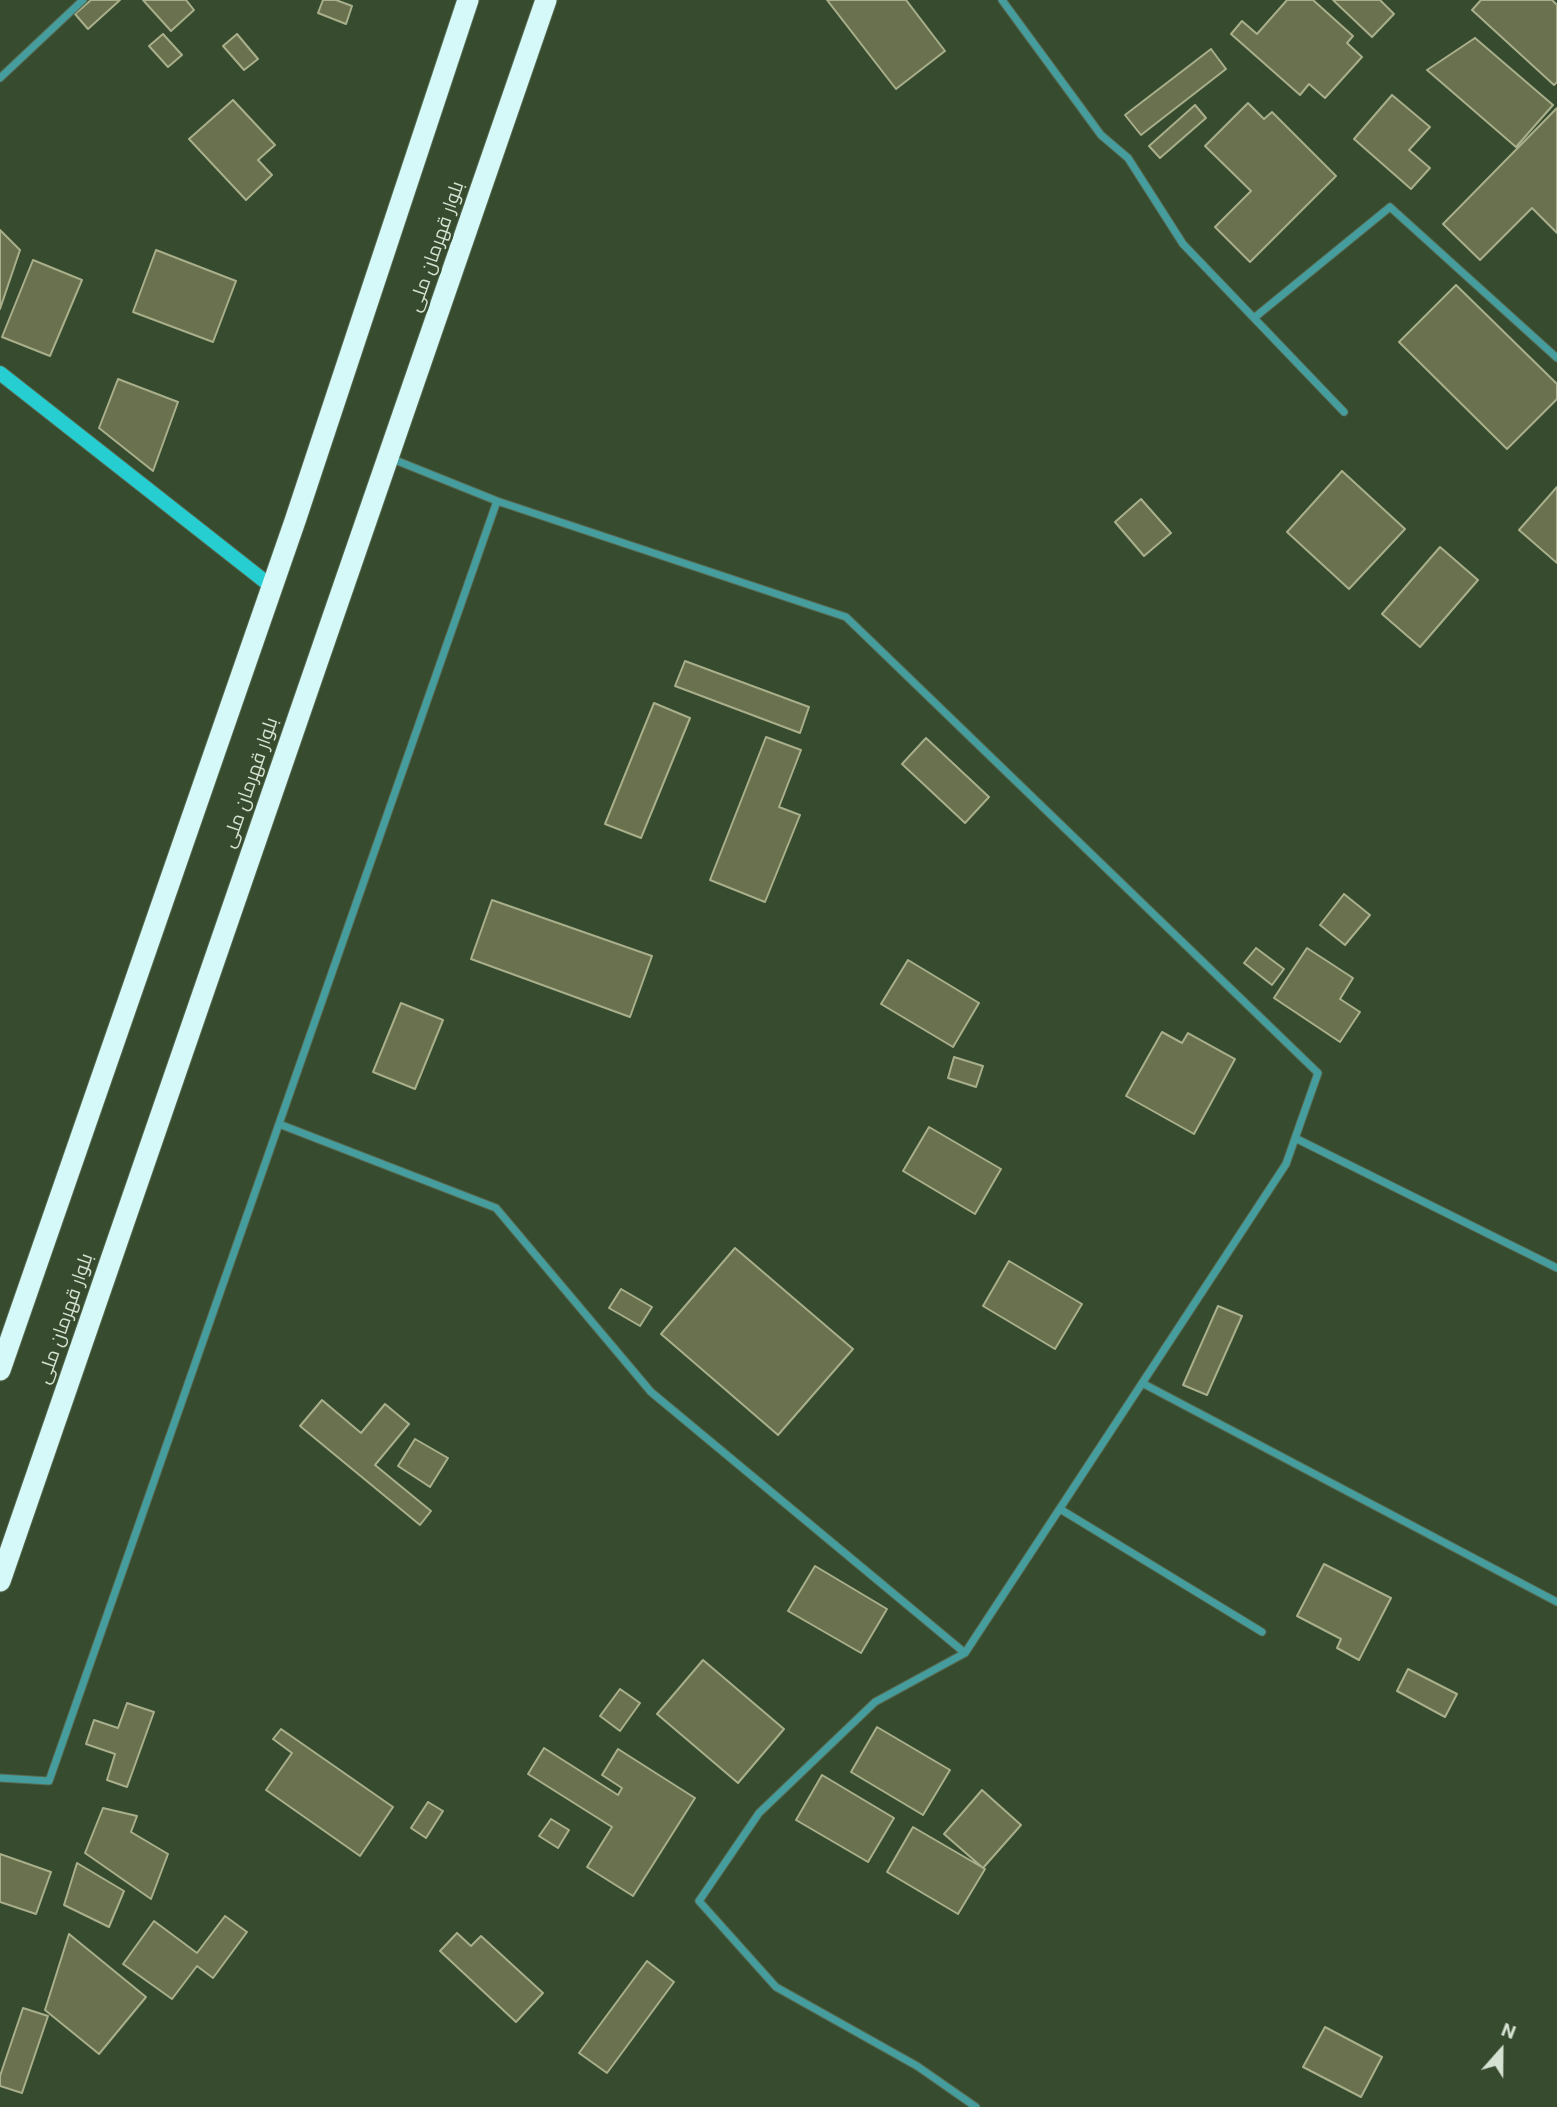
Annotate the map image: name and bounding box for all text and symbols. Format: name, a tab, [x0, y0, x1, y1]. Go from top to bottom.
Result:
street label: بلوار قهرمان ملی	[404, 179, 470, 315]
street label: بلوار قهرمان ملی	[218, 715, 284, 851]
street label: بلوار قهرمان ملی	[33, 1251, 99, 1387]
north arrow	[1466, 2016, 1536, 2086]
text: N	[1498, 2018, 1519, 2044]

